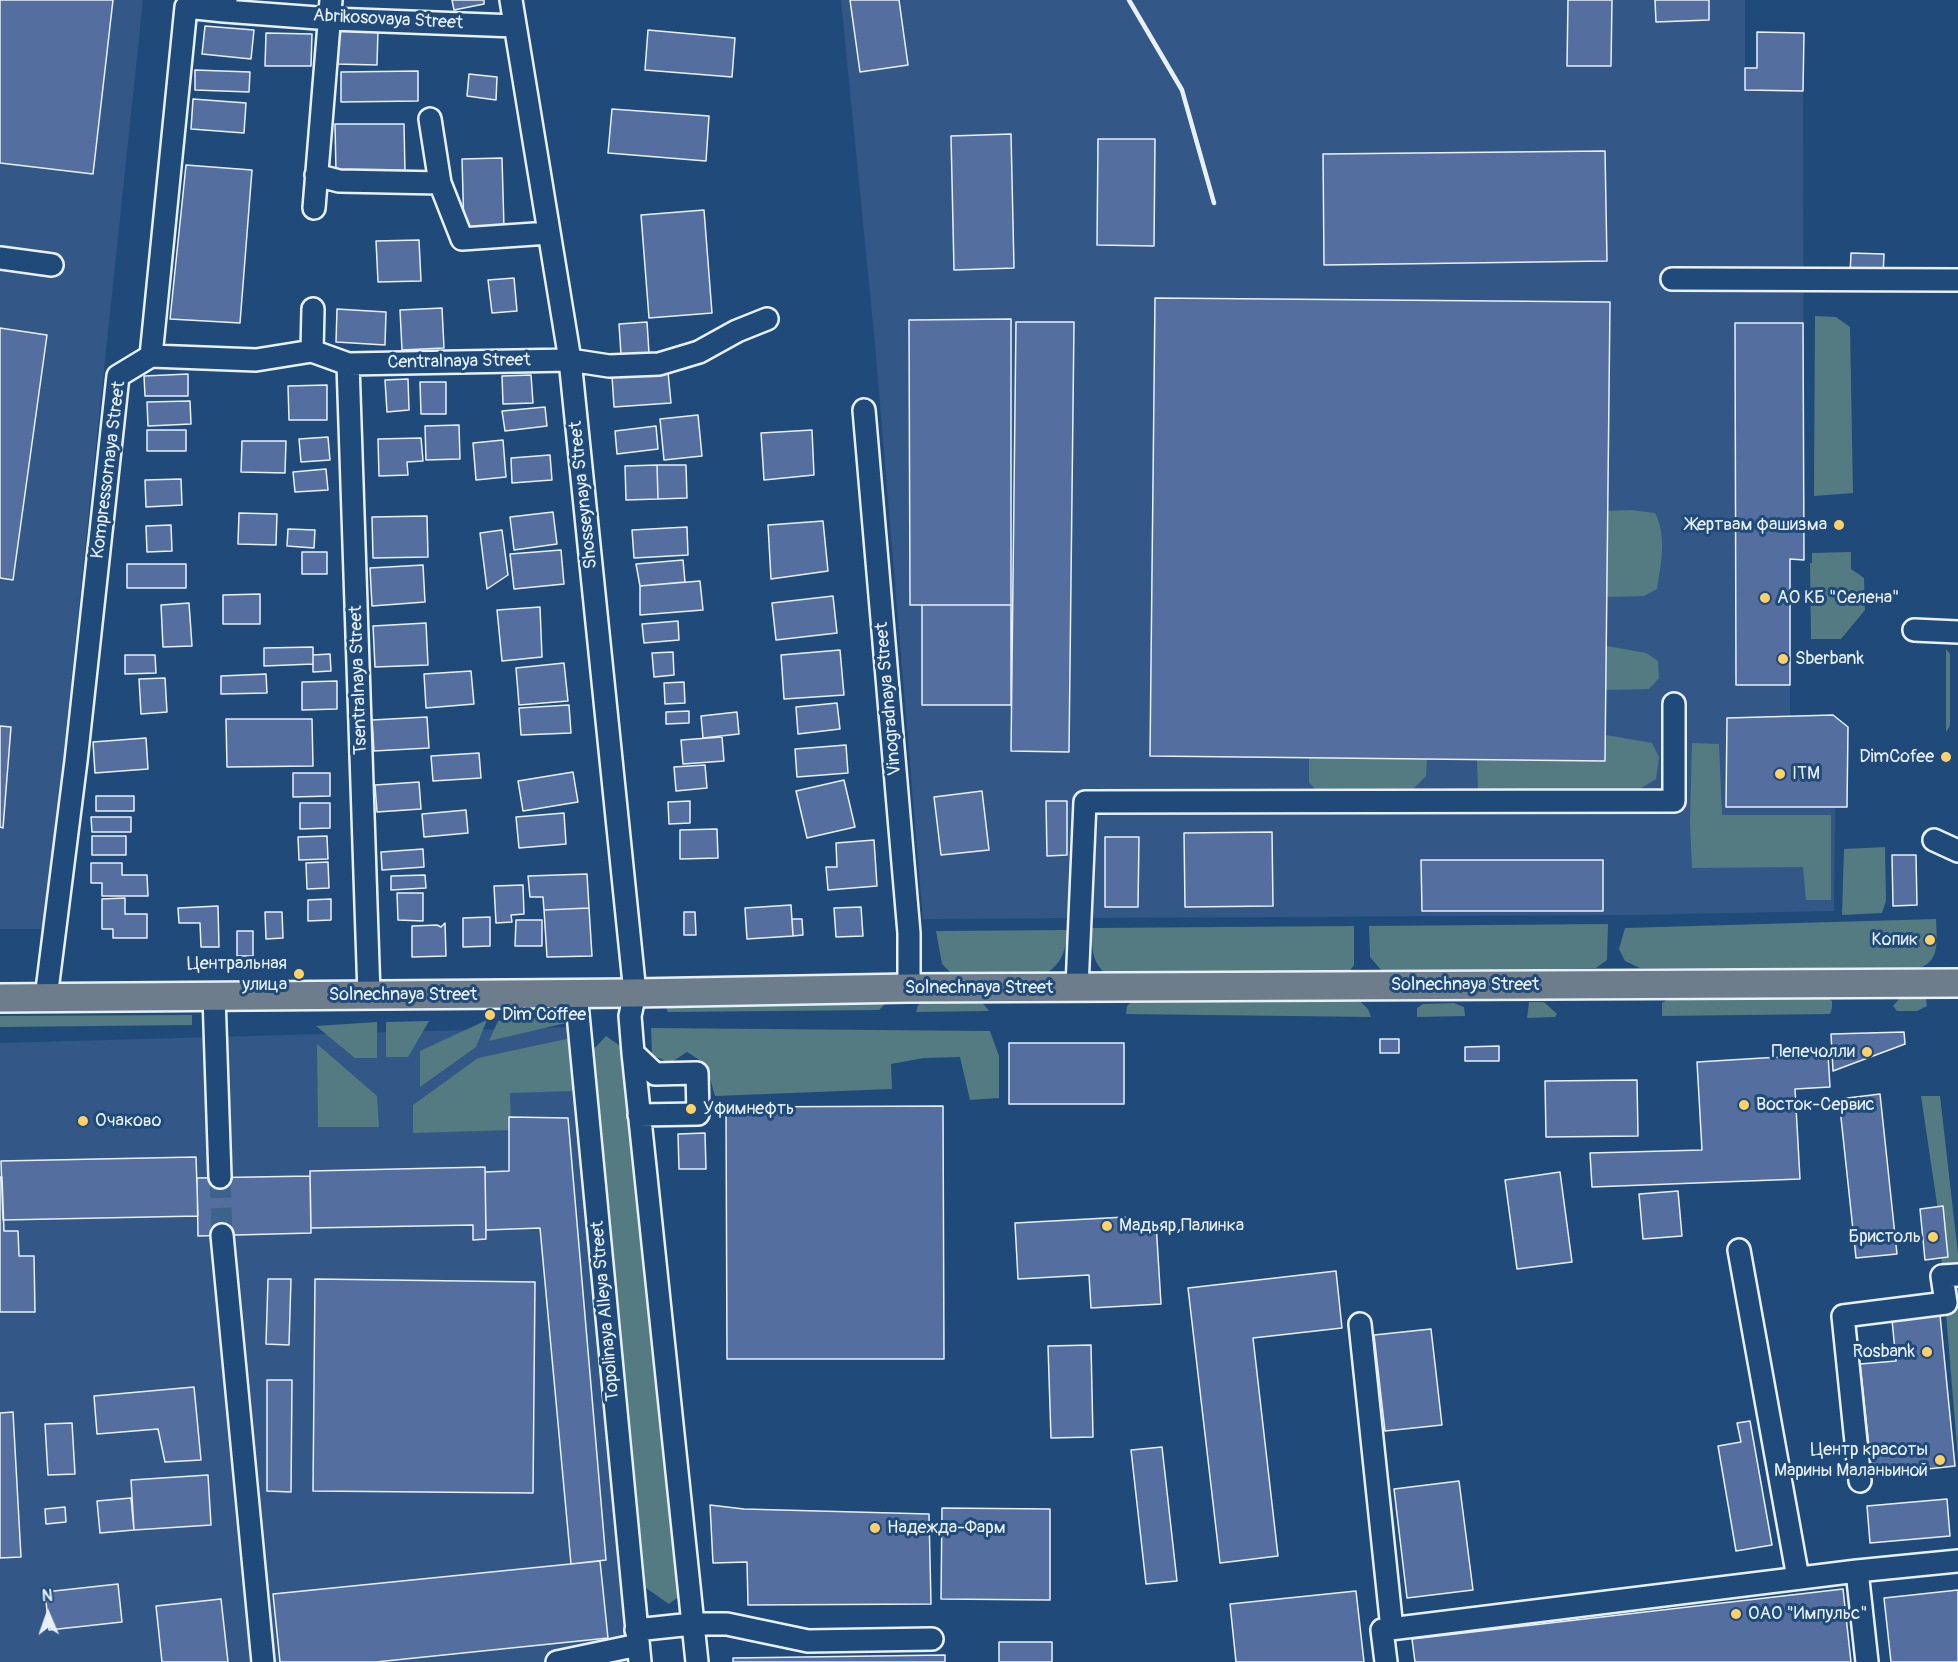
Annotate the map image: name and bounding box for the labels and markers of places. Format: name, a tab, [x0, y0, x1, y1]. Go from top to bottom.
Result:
place label: Жертвам фашизма	[1686, 514, 1827, 536]
marker: Жертвам фашизма	[1832, 518, 1846, 532]
place label: АО КБ "Селена"	[1777, 587, 1899, 609]
marker: АО КБ "Селена"	[1758, 591, 1772, 605]
place label: Sberbank	[1795, 648, 1864, 670]
marker: Sberbank	[1776, 652, 1790, 666]
place label: DimCofee	[1859, 746, 1934, 768]
marker: DimCofee	[1939, 750, 1953, 764]
place label: ITM	[1792, 763, 1820, 785]
marker: ITM	[1773, 767, 1787, 781]
place label: Копик	[1872, 929, 1918, 951]
marker: Копик	[1923, 933, 1937, 947]
place label: Центральная улица	[187, 953, 287, 996]
marker: Центральная улица	[292, 967, 306, 981]
place label: Dim Coffee	[502, 1004, 586, 1026]
marker: Dim Coffee	[483, 1008, 497, 1022]
place label: Пепечолли	[1772, 1041, 1855, 1063]
marker: Пепечолли	[1860, 1045, 1874, 1059]
place label: Восток-Сервис	[1756, 1094, 1875, 1116]
place label: Уфимнефть	[703, 1098, 794, 1120]
marker: Восток-Сервис	[1737, 1098, 1751, 1112]
marker: Уфимнефть	[684, 1102, 698, 1116]
place label: Очаково	[95, 1110, 161, 1132]
marker: Очаково	[76, 1114, 90, 1128]
place label: Мадьяр,Палинка	[1119, 1215, 1244, 1237]
marker: Мадьяр,Палинка	[1100, 1219, 1114, 1233]
place label: Бристоль	[1848, 1226, 1921, 1248]
marker: Бристоль	[1926, 1230, 1940, 1244]
place label: Rosbank	[1853, 1341, 1915, 1363]
marker: Rosbank	[1920, 1345, 1934, 1359]
place label: Центр красоты Марины Маланьиной	[1774, 1439, 1928, 1482]
marker: Центр красоты Марины Маланьиной	[1933, 1453, 1947, 1467]
place label: Надежда-Фарм	[887, 1517, 1006, 1539]
marker: Надежда-Фарм	[868, 1521, 882, 1535]
place label: ОАО "Импульс"	[1748, 1603, 1867, 1625]
marker: ОАО "Импульс"	[1729, 1607, 1743, 1621]

